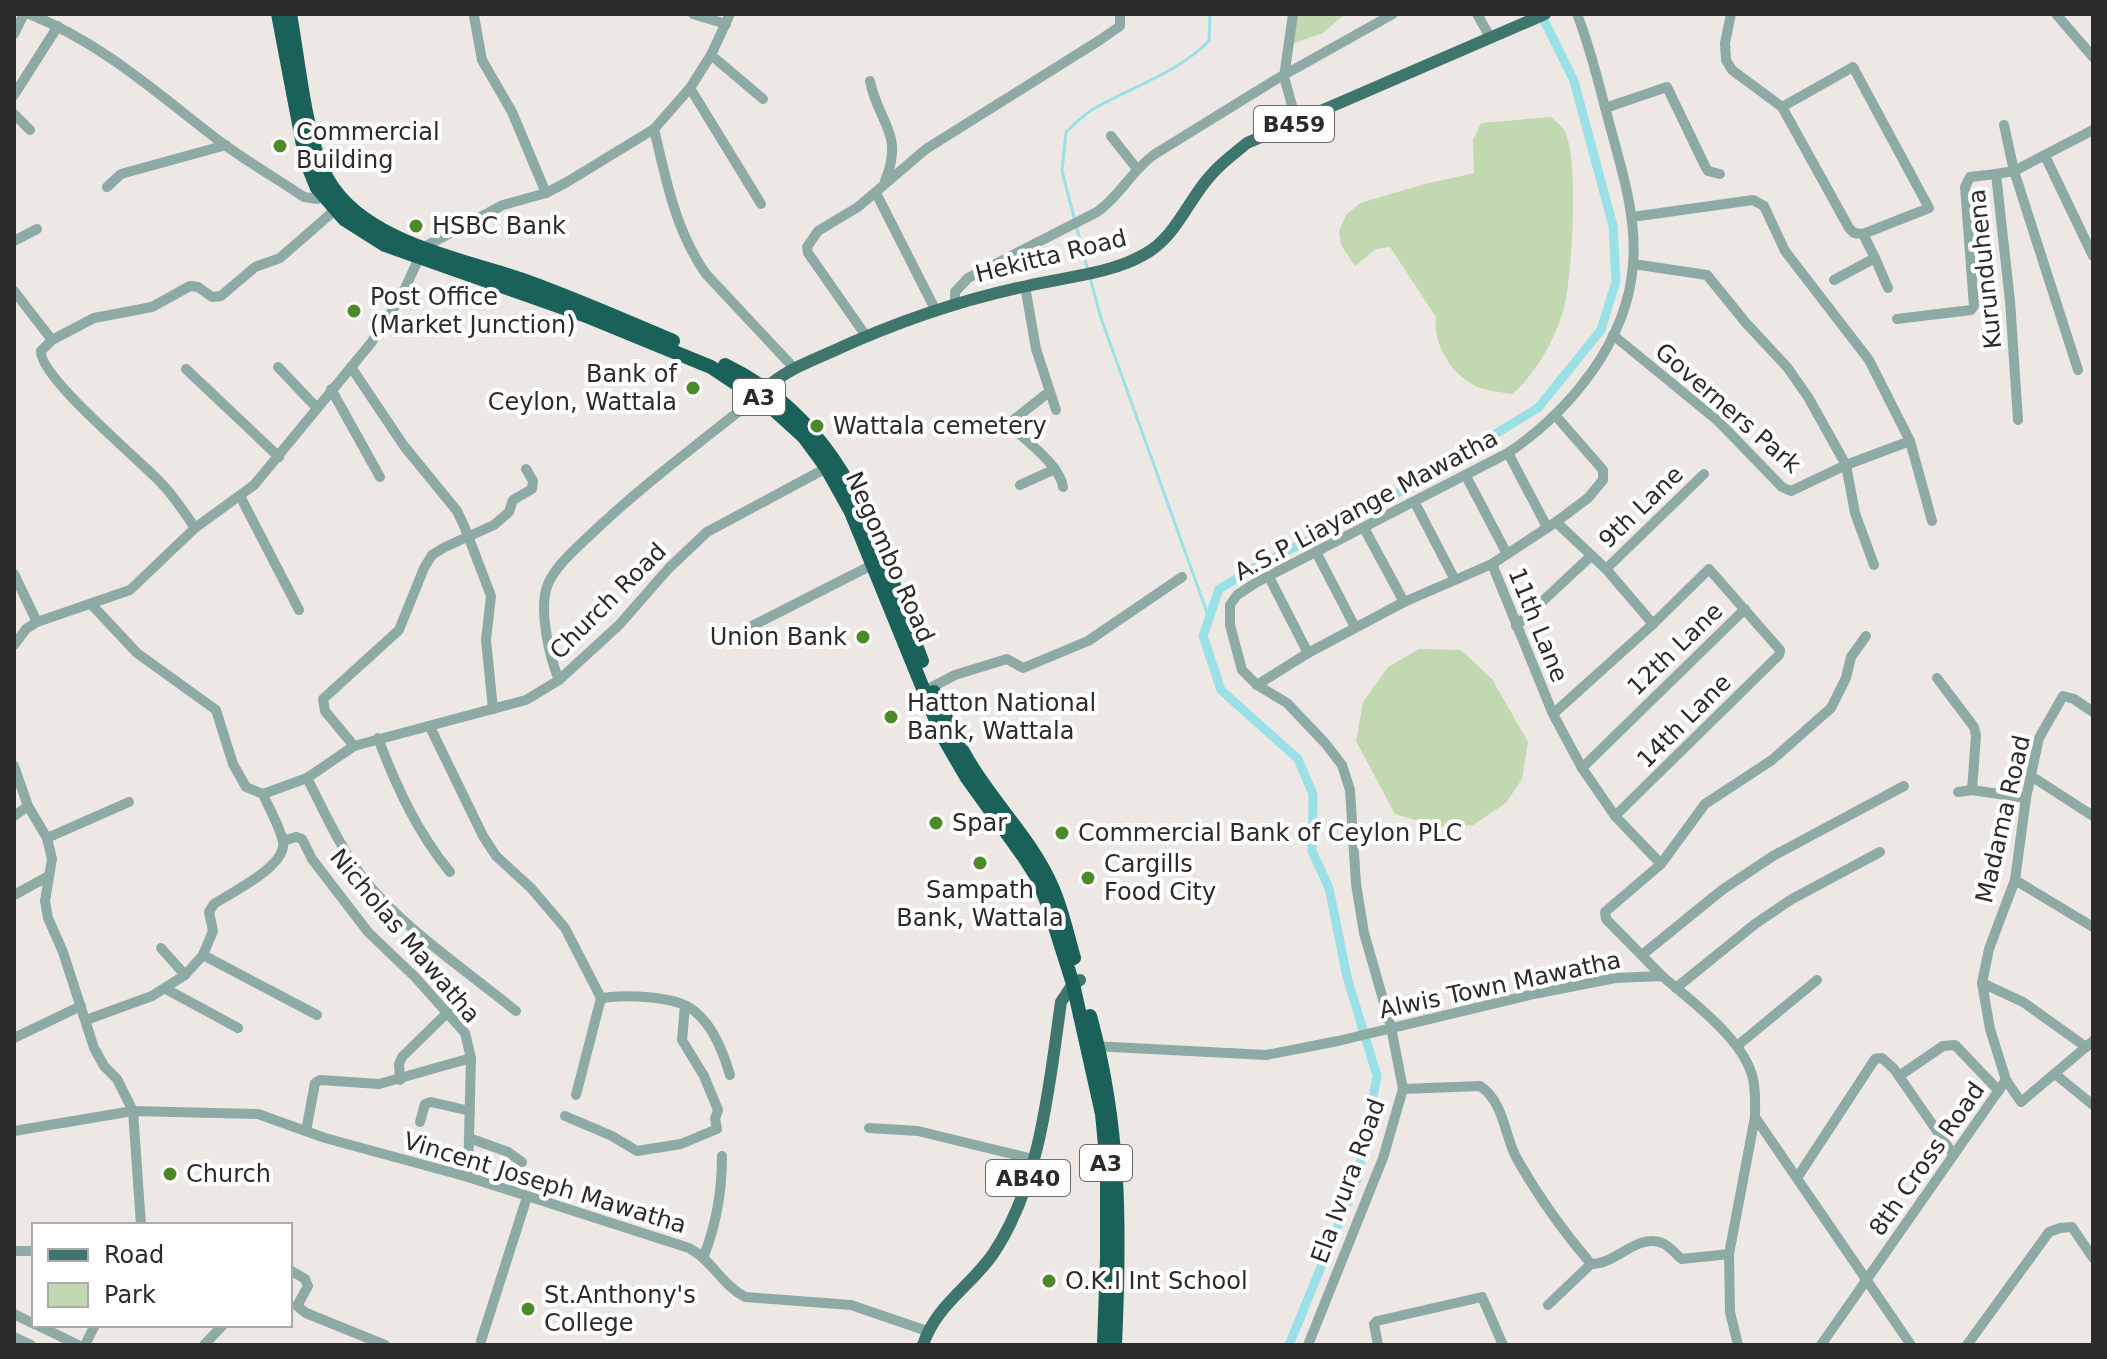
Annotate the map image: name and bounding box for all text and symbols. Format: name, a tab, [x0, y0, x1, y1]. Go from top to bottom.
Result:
road number: B459	[1254, 106, 1334, 142]
place label: Commercial Building	[296, 118, 440, 174]
marker: Commercial Building	[271, 137, 289, 155]
street label: Kurunduhena	[1963, 188, 2007, 350]
place label: HSBC Bank	[432, 212, 566, 240]
marker: HSBC Bank	[407, 217, 425, 235]
street label: Hekitta Road	[973, 224, 1129, 288]
place label: Post Office (Market Junction)	[370, 283, 576, 339]
marker: Post Office (Market Junction)	[345, 302, 363, 320]
street label: Governers Park	[1650, 337, 1807, 479]
place label: Bank of Ceylon, Wattala	[488, 360, 678, 416]
marker: Bank of Ceylon, Wattala	[684, 379, 702, 397]
road number: A3	[733, 379, 785, 415]
place label: Wattala cemetery	[833, 412, 1047, 440]
marker: Wattala cemetery	[808, 417, 826, 435]
street label: A.S.P Liayange Mawatha	[1230, 424, 1502, 586]
street label: 9th Lane	[1593, 460, 1689, 554]
street label: Negombo Road	[840, 467, 940, 647]
street label: Church Road	[544, 537, 672, 665]
street label: 11th Lane	[1502, 564, 1574, 686]
street label: 12th Lane	[1622, 597, 1728, 701]
place label: Union Bank	[710, 623, 847, 651]
marker: Union Bank	[854, 628, 872, 646]
street label: 14th Lane	[1631, 668, 1737, 774]
place label: Hatton National Bank, Wattala	[907, 689, 1096, 745]
marker: Hatton National Bank, Wattala	[882, 708, 900, 726]
street label: Madama Road	[1970, 732, 2036, 906]
place label: Spar	[952, 809, 1007, 837]
marker: Spar	[927, 814, 945, 832]
place label: Commercial Bank of Ceylon PLC	[1078, 819, 1462, 847]
marker: Commercial Bank of Ceylon PLC	[1053, 824, 1071, 842]
street label: Nicholas Mawatha	[324, 843, 486, 1029]
place label: Cargills Food City	[1104, 850, 1216, 906]
marker: Sampath Bank, Wattala	[971, 854, 989, 872]
marker: Cargills Food City	[1079, 869, 1097, 887]
place label: Sampath Bank, Wattala	[896, 876, 1064, 932]
street label: Alwis Town Mawatha	[1377, 946, 1623, 1024]
street label: 8th Cross Road	[1864, 1077, 1990, 1241]
street label: Ela Ivura Road	[1305, 1095, 1391, 1267]
street label: Vincent Joseph Mawatha	[400, 1127, 690, 1239]
road number: A3	[1080, 1145, 1132, 1181]
place label: Church	[186, 1160, 271, 1188]
road number: AB40	[986, 1160, 1070, 1196]
marker: Church	[161, 1165, 179, 1183]
legend	[32, 1223, 292, 1327]
text: Road	[104, 1241, 164, 1269]
place label: O.K.I Int School	[1065, 1267, 1248, 1295]
marker: O.K.I Int School	[1040, 1272, 1058, 1290]
text: Park	[104, 1281, 156, 1309]
place label: St.Anthony's College	[544, 1281, 696, 1337]
marker: St.Anthony's College	[519, 1300, 537, 1318]

